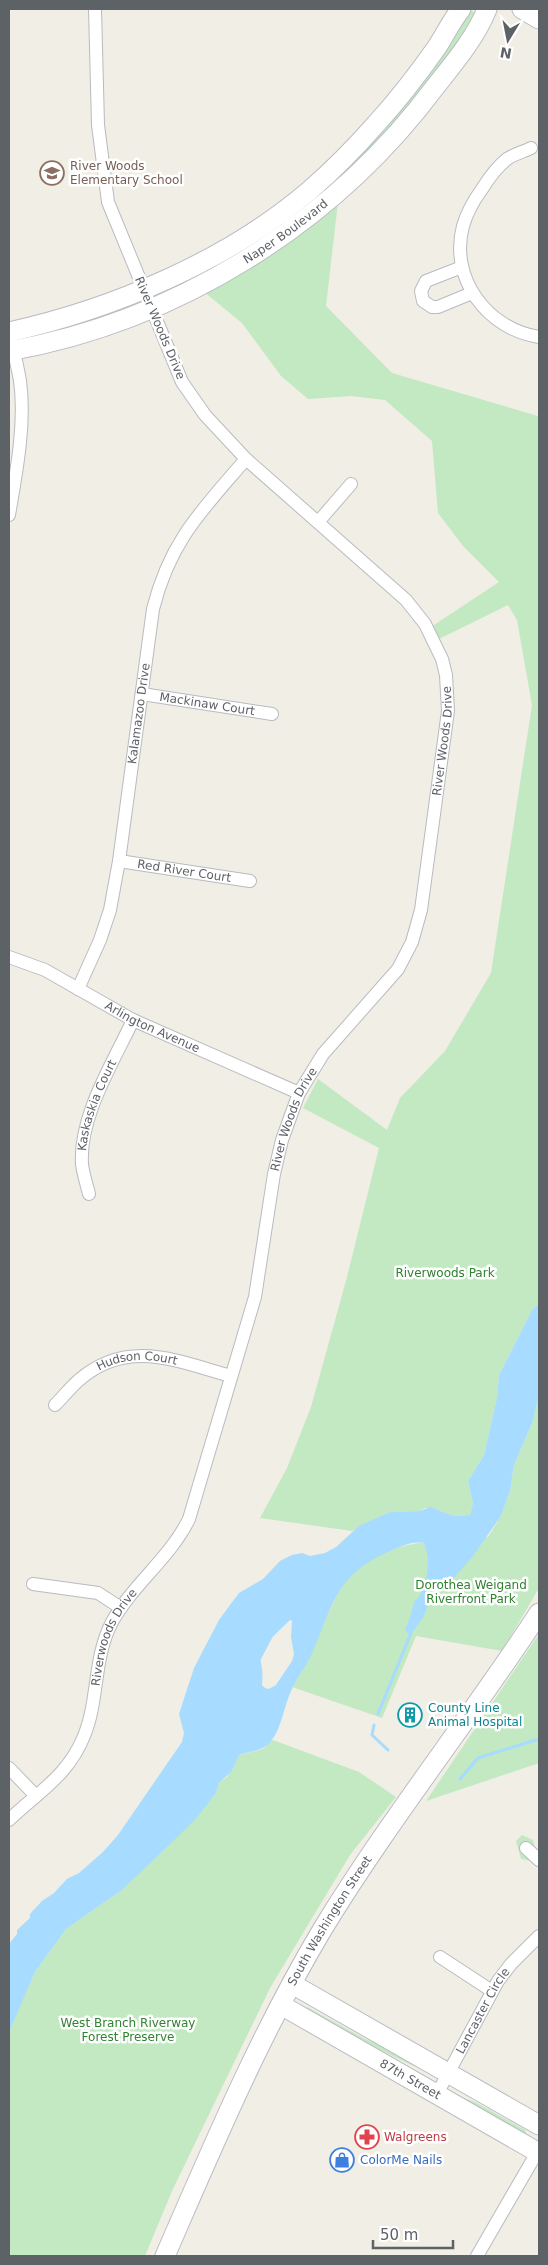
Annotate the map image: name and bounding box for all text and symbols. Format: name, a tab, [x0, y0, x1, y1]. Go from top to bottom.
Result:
north arrow	[483, 15, 533, 65]
text: N	[499, 44, 513, 62]
place label: River Woods Elementary School	[70, 159, 183, 187]
school or university icon: River Woods Elementary School	[39, 160, 65, 186]
street label: Naper Boulevard	[241, 196, 331, 267]
street label: River Woods Drive	[132, 274, 188, 382]
street label: Kalamazoo Drive	[125, 662, 153, 765]
street label: River Woods Drive	[430, 686, 455, 797]
street label: Mackinaw Court	[159, 690, 256, 718]
street label: Red River Court	[136, 857, 232, 885]
street label: Arlington Avenue	[103, 999, 202, 1055]
street label: Kaskaskia Court	[75, 1057, 119, 1152]
street label: River Woods Drive	[268, 1065, 320, 1173]
park label: Riverwoods Park	[395, 1266, 495, 1280]
street label: Hudson Court	[94, 1349, 179, 1373]
park label: Dorothea Weigand Riverfront Park	[415, 1578, 527, 1606]
street label: Riverwoods Drive	[89, 1586, 140, 1687]
place label: County Line Animal Hospital	[428, 1701, 522, 1729]
building icon: County Line Animal Hospital	[397, 1702, 423, 1728]
street label: South Washington Street	[285, 1853, 375, 1988]
street label: Lancaster Circle	[453, 1965, 513, 2056]
park label: West Branch Riverway Forest Preserve	[61, 2016, 195, 2044]
street label: 87th Street	[377, 2056, 443, 2102]
pharmacy icon: Walgreens	[354, 2124, 380, 2150]
place label: Walgreens	[384, 2130, 447, 2144]
shop icon: ColorMe Nails	[329, 2147, 355, 2173]
place label: ColorMe Nails	[360, 2153, 442, 2167]
scale bar	[373, 2218, 453, 2250]
text: 50 m	[380, 2226, 418, 2244]

